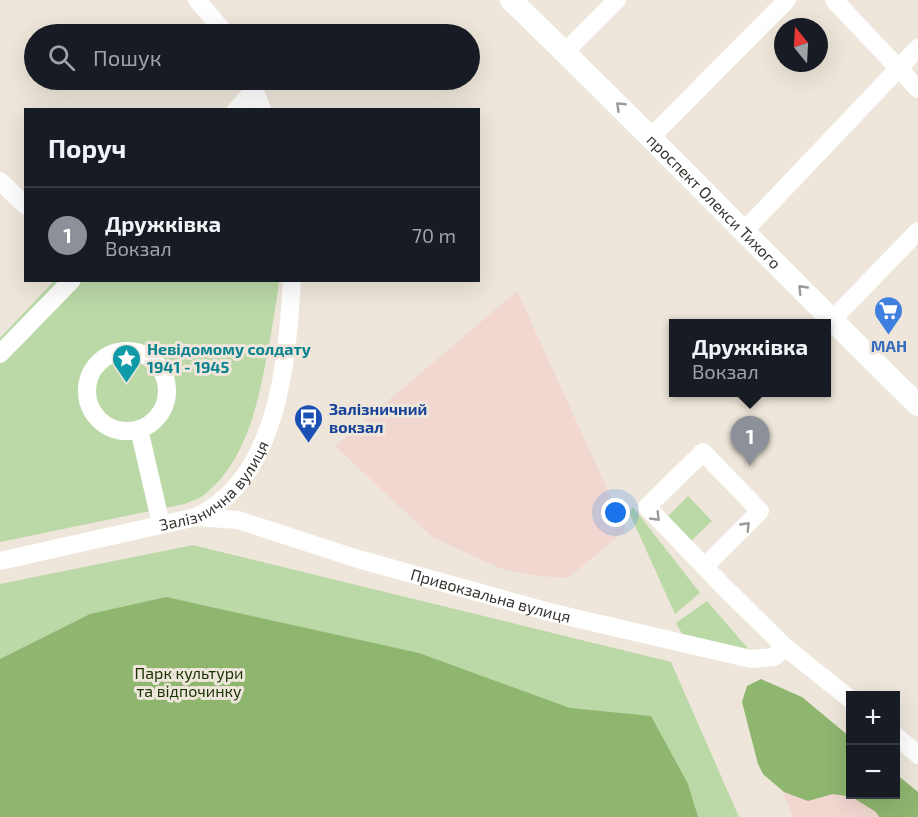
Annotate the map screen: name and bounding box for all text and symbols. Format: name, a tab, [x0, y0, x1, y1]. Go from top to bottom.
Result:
north arrow	[774, 18, 828, 72]
search box	[24, 24, 480, 90]
icon: search	[45, 41, 78, 74]
text: Пошук	[93, 44, 162, 70]
one-way arrow	[617, 103, 628, 114]
street label: проспект Олекси Тихого	[643, 130, 785, 272]
text: Поруч	[48, 132, 126, 163]
text: Дружківка	[105, 210, 221, 236]
text: 1	[63, 223, 72, 247]
text: 70 m	[412, 223, 456, 247]
text: Вокзал	[105, 236, 172, 260]
one-way arrow	[798, 286, 809, 296]
supermarket icon: МАН	[873, 294, 905, 336]
popup	[669, 319, 831, 397]
text: Дружківка	[692, 333, 808, 359]
place label: МАН	[871, 336, 907, 355]
place label: Невідомому солдату 1941 - 1945	[147, 339, 311, 376]
place icon: Невідомому солдату 1941 - 1945	[110, 342, 142, 384]
text: Вокзал	[692, 359, 759, 383]
place label: Залізничний вокзал	[329, 399, 427, 436]
bus stop icon: Залізничний вокзал	[292, 402, 324, 444]
pin: 1	[730, 416, 770, 466]
street label: Залізнична вулиця	[157, 437, 272, 534]
your location	[601, 498, 630, 527]
one-way arrow	[649, 510, 660, 521]
one-way arrow	[739, 522, 750, 532]
street label: Привокзальна вулиця	[409, 564, 573, 626]
park label: Парк культури та відпочинку	[135, 663, 243, 701]
map controls	[846, 691, 900, 799]
button: +	[846, 691, 900, 745]
button: −	[846, 745, 900, 799]

